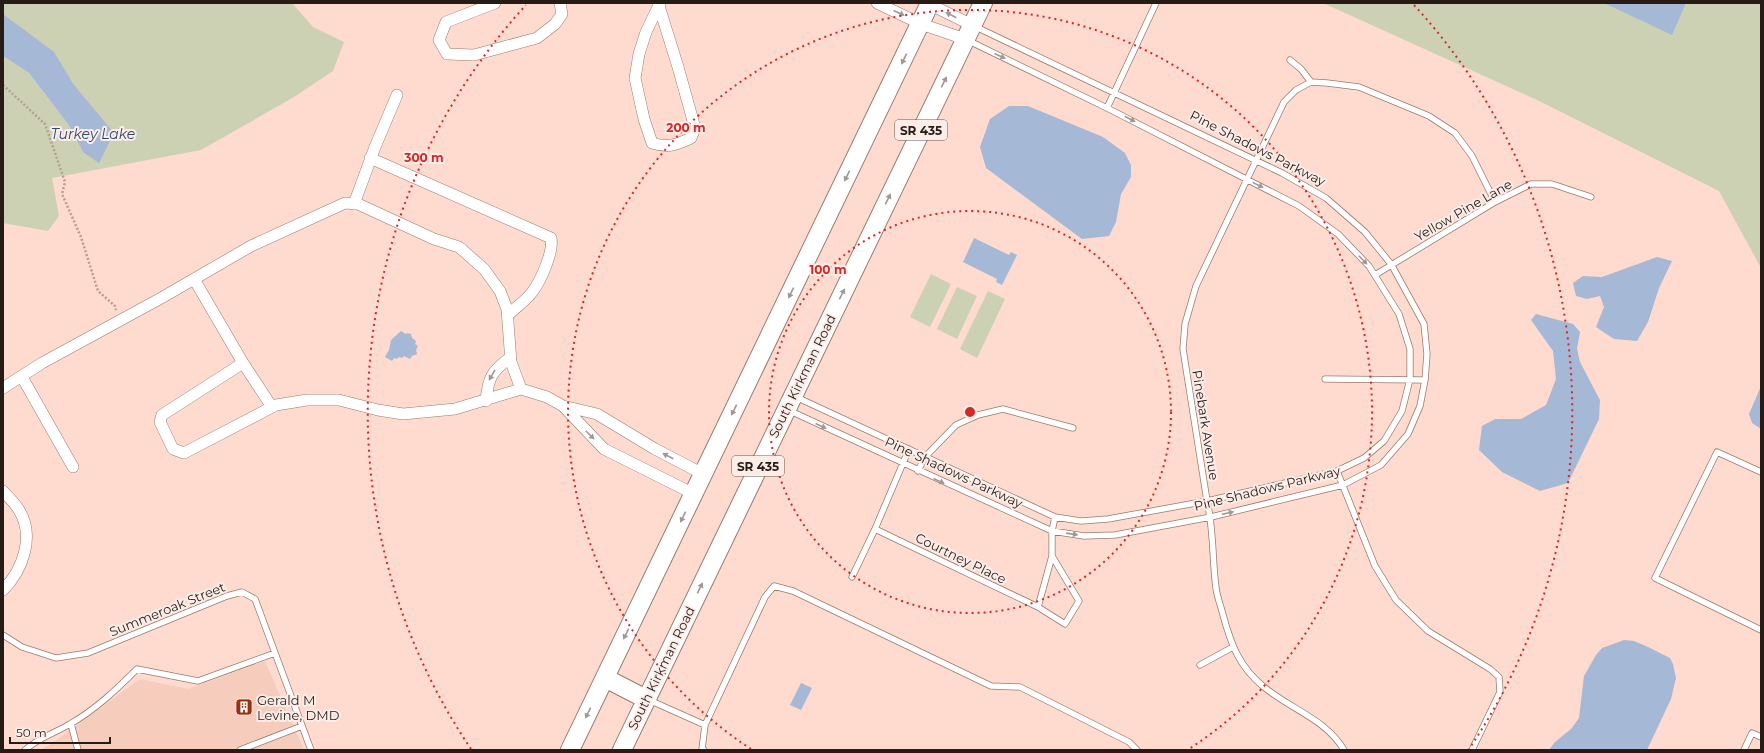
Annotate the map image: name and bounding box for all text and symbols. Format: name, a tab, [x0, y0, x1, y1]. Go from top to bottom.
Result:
one-way arrow	[893, 10, 905, 16]
one-way arrow	[945, 11, 957, 18]
one-way arrow	[901, 53, 907, 65]
one-way arrow	[995, 54, 1007, 60]
one-way arrow	[941, 76, 948, 88]
street label: Pine Shadows Parkway	[1187, 107, 1329, 190]
one-way arrow	[1124, 116, 1136, 123]
text: 200 m	[666, 120, 706, 135]
road number: SR 435	[895, 120, 947, 140]
water label: Turkey Lake	[51, 125, 135, 143]
text: 300 m	[403, 150, 444, 165]
one-way arrow	[844, 170, 850, 182]
street label: Yellow Pine Lane	[1411, 176, 1515, 244]
one-way arrow	[1252, 182, 1264, 188]
one-way arrow	[885, 193, 891, 205]
one-way arrow	[1358, 255, 1368, 265]
text: 100 m	[810, 262, 846, 277]
one-way arrow	[788, 287, 794, 299]
one-way arrow	[838, 289, 845, 300]
street label: South Kirkman Road	[765, 312, 839, 440]
one-way arrow	[489, 369, 496, 381]
street label: Pinebark Avenue	[1189, 369, 1223, 481]
one-way arrow	[731, 404, 737, 416]
centre of rings	[963, 405, 977, 419]
one-way arrow	[816, 423, 827, 429]
one-way arrow	[585, 430, 595, 439]
street label: Pine Shadows Parkway	[883, 433, 1026, 511]
one-way arrow	[663, 453, 674, 459]
road number: SR 435	[732, 456, 784, 476]
street label: Pine Shadows Parkway	[1192, 462, 1343, 514]
one-way arrow	[933, 478, 945, 484]
one-way arrow	[1221, 509, 1234, 515]
one-way arrow	[680, 511, 686, 522]
street label: Courtney Place	[913, 529, 1009, 587]
one-way arrow	[1066, 531, 1078, 537]
street label: Summeroak Street	[107, 578, 227, 640]
one-way arrow	[697, 582, 703, 594]
street label: South Kirkman Road	[624, 604, 698, 732]
one-way arrow	[623, 628, 629, 639]
place label: Gerald M Levine, DMD	[257, 692, 340, 723]
building icon: Gerald M Levine, DMD	[234, 697, 254, 717]
one-way arrow	[585, 708, 591, 719]
scale bar	[10, 719, 110, 745]
text: 50 m	[16, 725, 47, 740]

